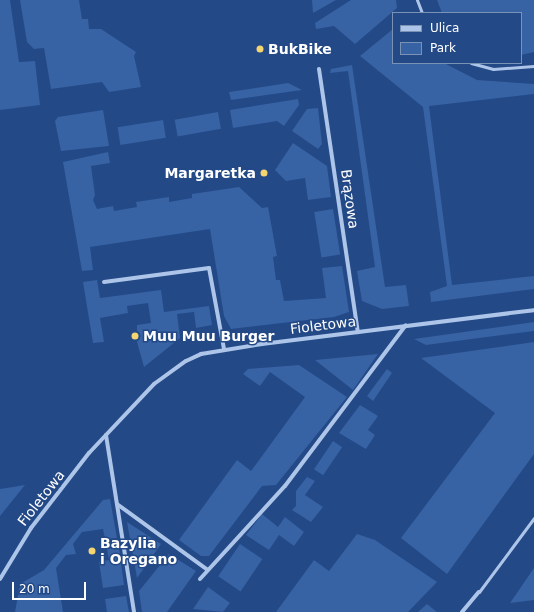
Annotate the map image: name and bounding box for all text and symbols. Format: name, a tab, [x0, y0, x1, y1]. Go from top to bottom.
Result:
legend	[392, 12, 522, 64]
text: Ulica	[430, 21, 459, 35]
place label: BukBike	[268, 41, 332, 57]
text: Park	[430, 41, 456, 55]
marker: BukBike	[255, 44, 265, 54]
place label: Margaretka	[164, 165, 256, 181]
marker: Margaretka	[259, 168, 269, 178]
street label: Brązowa	[338, 168, 362, 230]
street label: Fioletowa	[289, 313, 357, 337]
place label: Muu Muu Burger	[143, 328, 274, 344]
marker: Muu Muu Burger	[130, 331, 140, 341]
street label: Fioletowa	[14, 467, 68, 529]
place label: Bazylia i Oregano	[100, 535, 177, 568]
marker: Bazylia i Oregano	[87, 546, 97, 556]
scale bar	[14, 574, 88, 600]
text: 20 m	[19, 582, 50, 596]

